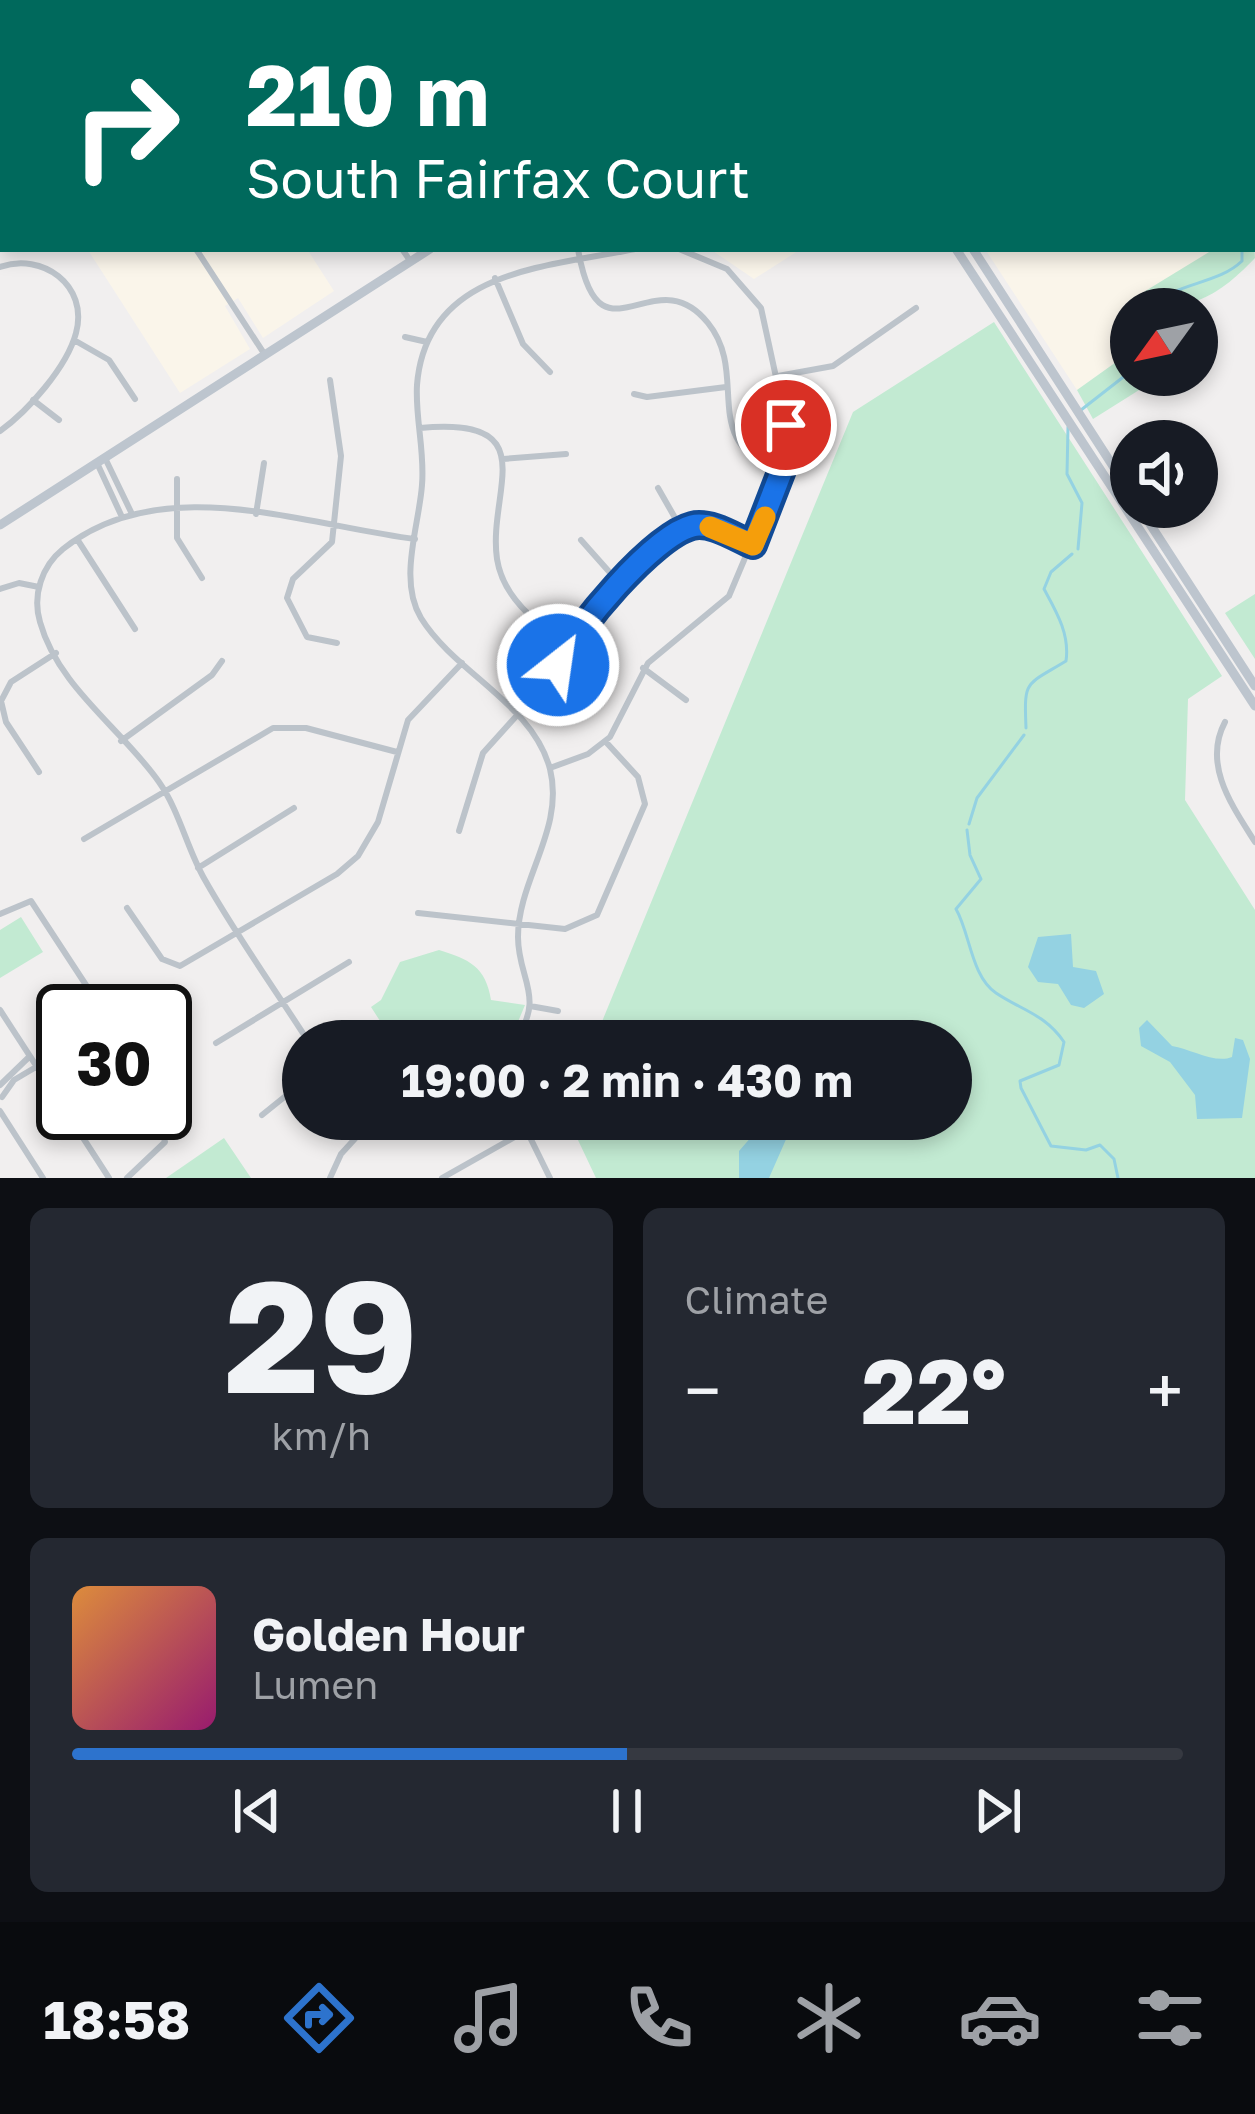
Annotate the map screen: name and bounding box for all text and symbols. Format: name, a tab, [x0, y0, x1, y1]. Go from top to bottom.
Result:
text: 210 m	[246, 44, 490, 144]
icon: right	[48, 48, 204, 204]
text: South Fairfax Court	[246, 145, 750, 210]
north arrow	[1110, 288, 1218, 396]
map controls	[1110, 288, 1218, 528]
pin	[735, 374, 837, 476]
icon: arrive	[753, 392, 819, 458]
button: sound	[1110, 420, 1218, 528]
position arrow	[495, 602, 621, 728]
speed limit sign: 30	[36, 984, 192, 1140]
text: 19:00 · 2 min · 430 m	[401, 1053, 853, 1107]
text: 29	[224, 1240, 418, 1427]
text: Climate	[685, 1276, 828, 1323]
text: 22°	[861, 1336, 1006, 1444]
text: −	[685, 1350, 721, 1430]
text: +	[1147, 1350, 1183, 1430]
text: km/h	[272, 1412, 371, 1459]
text: Golden Hour	[252, 1607, 525, 1661]
text: Lumen	[252, 1661, 378, 1708]
icon: previous	[224, 1778, 290, 1844]
icon: pause	[594, 1778, 660, 1844]
icon: next	[965, 1778, 1031, 1844]
icon: directions	[277, 1976, 361, 2060]
icon: music	[447, 1976, 531, 2060]
icon: phone	[617, 1976, 701, 2060]
icon: climate	[787, 1976, 871, 2060]
icon: car	[958, 1976, 1042, 2060]
icon: filters	[1128, 1976, 1212, 2060]
text: 18:58	[43, 1986, 190, 2051]

